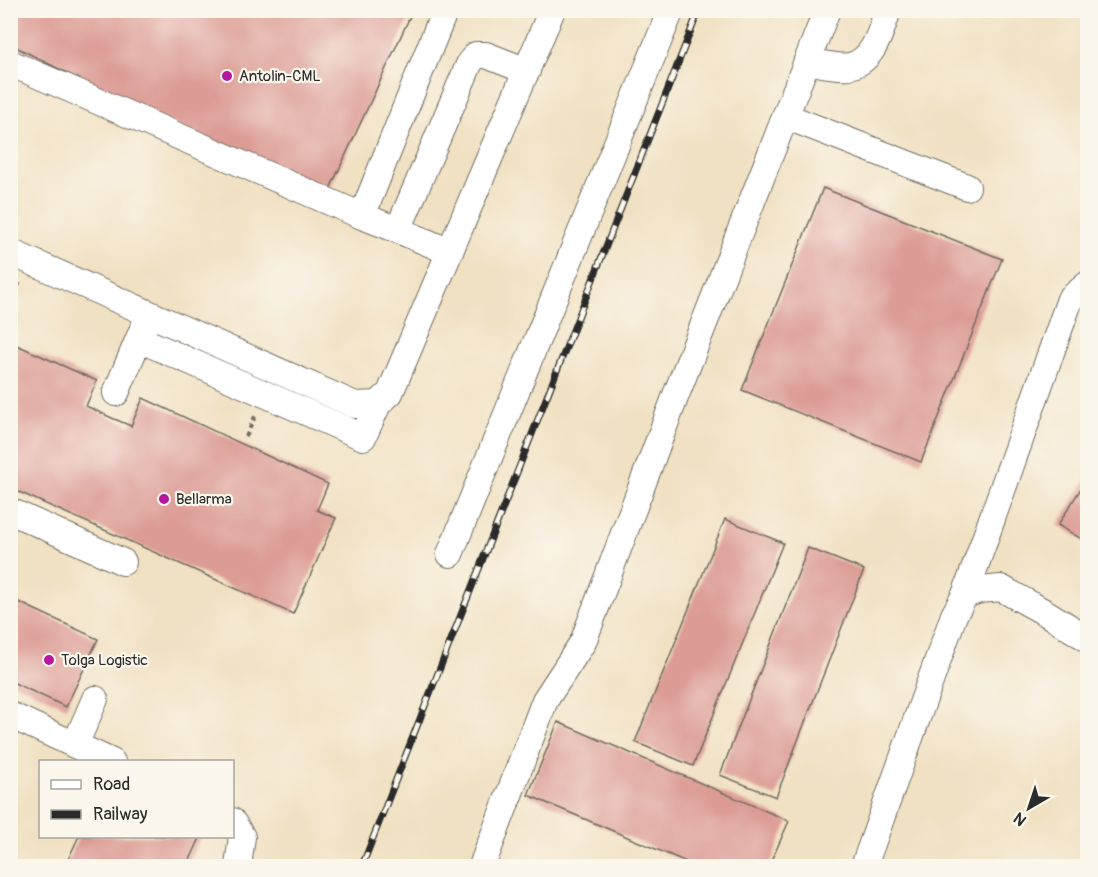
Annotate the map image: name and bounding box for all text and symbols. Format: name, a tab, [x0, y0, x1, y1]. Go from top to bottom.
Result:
place label: Antolin-CML	[239, 67, 321, 86]
marker: Antolin-CML	[220, 69, 234, 83]
place label: Bellarma	[176, 490, 232, 509]
marker: Bellarma	[157, 492, 171, 506]
place label: Tolga Logistic	[61, 651, 148, 670]
marker: Tolga Logistic	[42, 653, 56, 667]
legend	[39, 760, 234, 838]
text: Road	[93, 773, 130, 796]
north arrow	[999, 778, 1059, 838]
text: Railway	[93, 803, 148, 826]
text: N	[1010, 808, 1031, 830]

